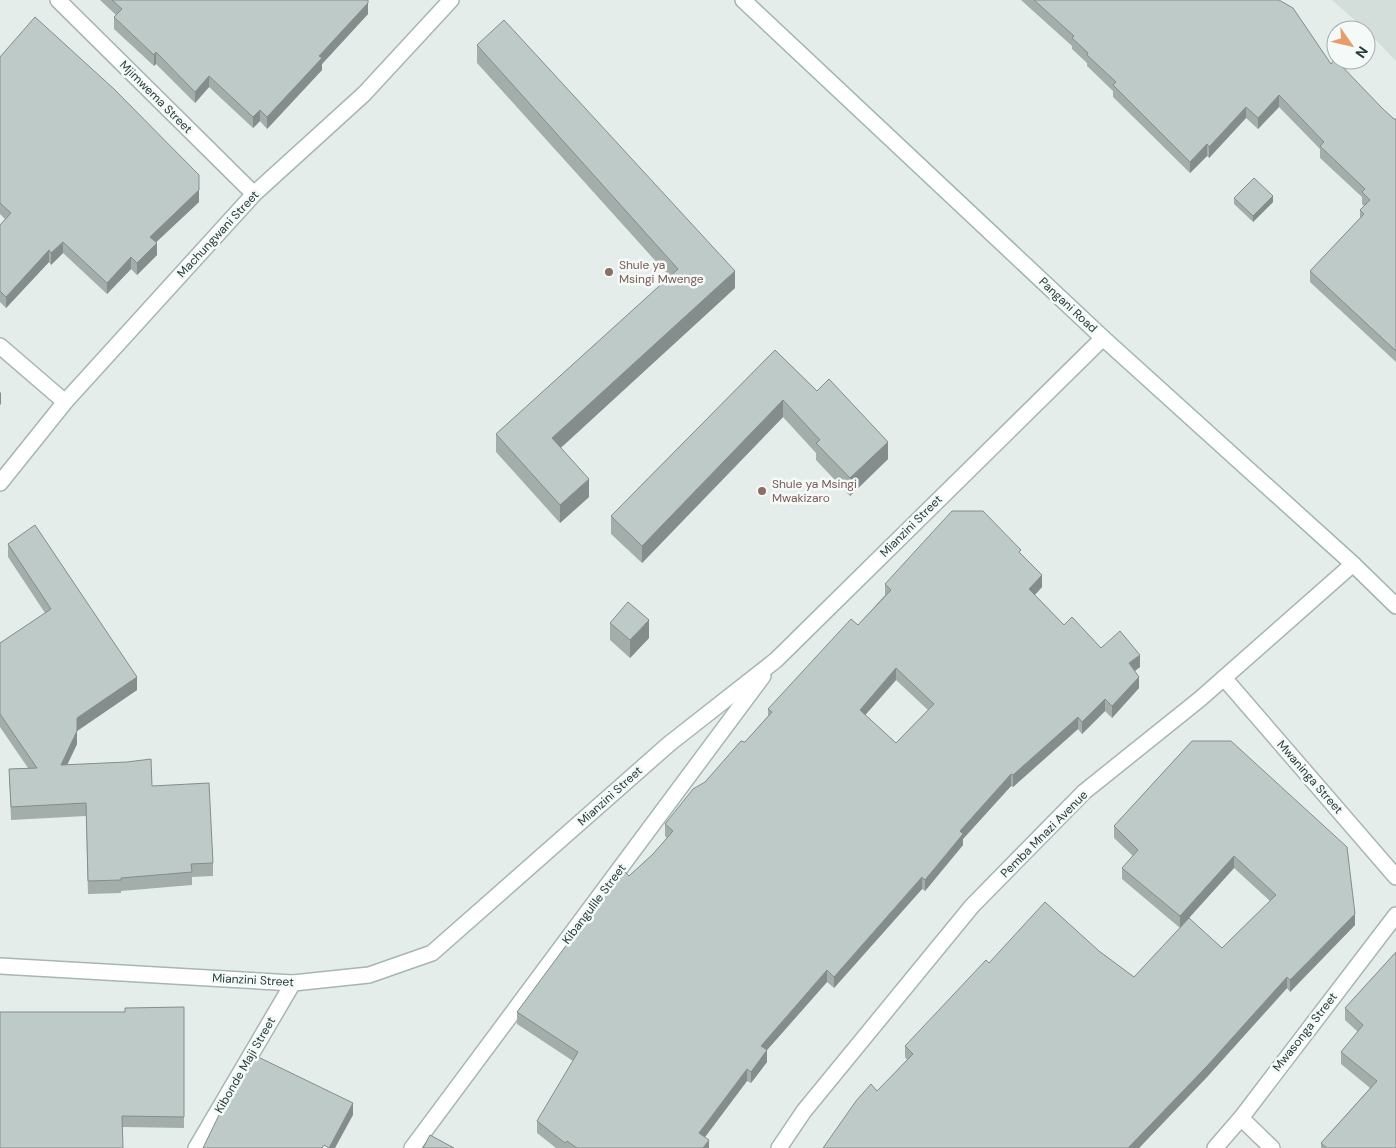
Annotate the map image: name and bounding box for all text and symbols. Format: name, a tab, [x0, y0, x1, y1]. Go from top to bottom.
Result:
north arrow	[1326, 20, 1376, 70]
text: N	[1351, 43, 1372, 62]
street label: Mjimwema Street	[116, 57, 196, 137]
street label: Machungwani Street	[174, 187, 263, 281]
place label: Shule ya Msingi Mwenge	[619, 257, 704, 287]
marker: Shule ya Msingi Mwenge	[603, 266, 615, 278]
street label: Pangani Road	[1035, 274, 1101, 336]
place label: Shule ya Msingi Mwakizaro	[772, 476, 857, 506]
marker: Shule ya Msingi Mwakizaro	[756, 485, 768, 497]
street label: Mianzini Street	[876, 491, 946, 561]
street label: Mwaninga Street	[1274, 737, 1347, 817]
street label: Mianzini Street	[574, 763, 646, 829]
street label: Pemba Mnazi Avenue	[997, 787, 1091, 881]
street label: Kibangulile Street	[559, 860, 630, 947]
street label: Mianzini Street	[212, 970, 295, 990]
street label: Mwasonga Street	[1269, 989, 1341, 1075]
street label: Kibonde Maji Street	[211, 1014, 279, 1116]

